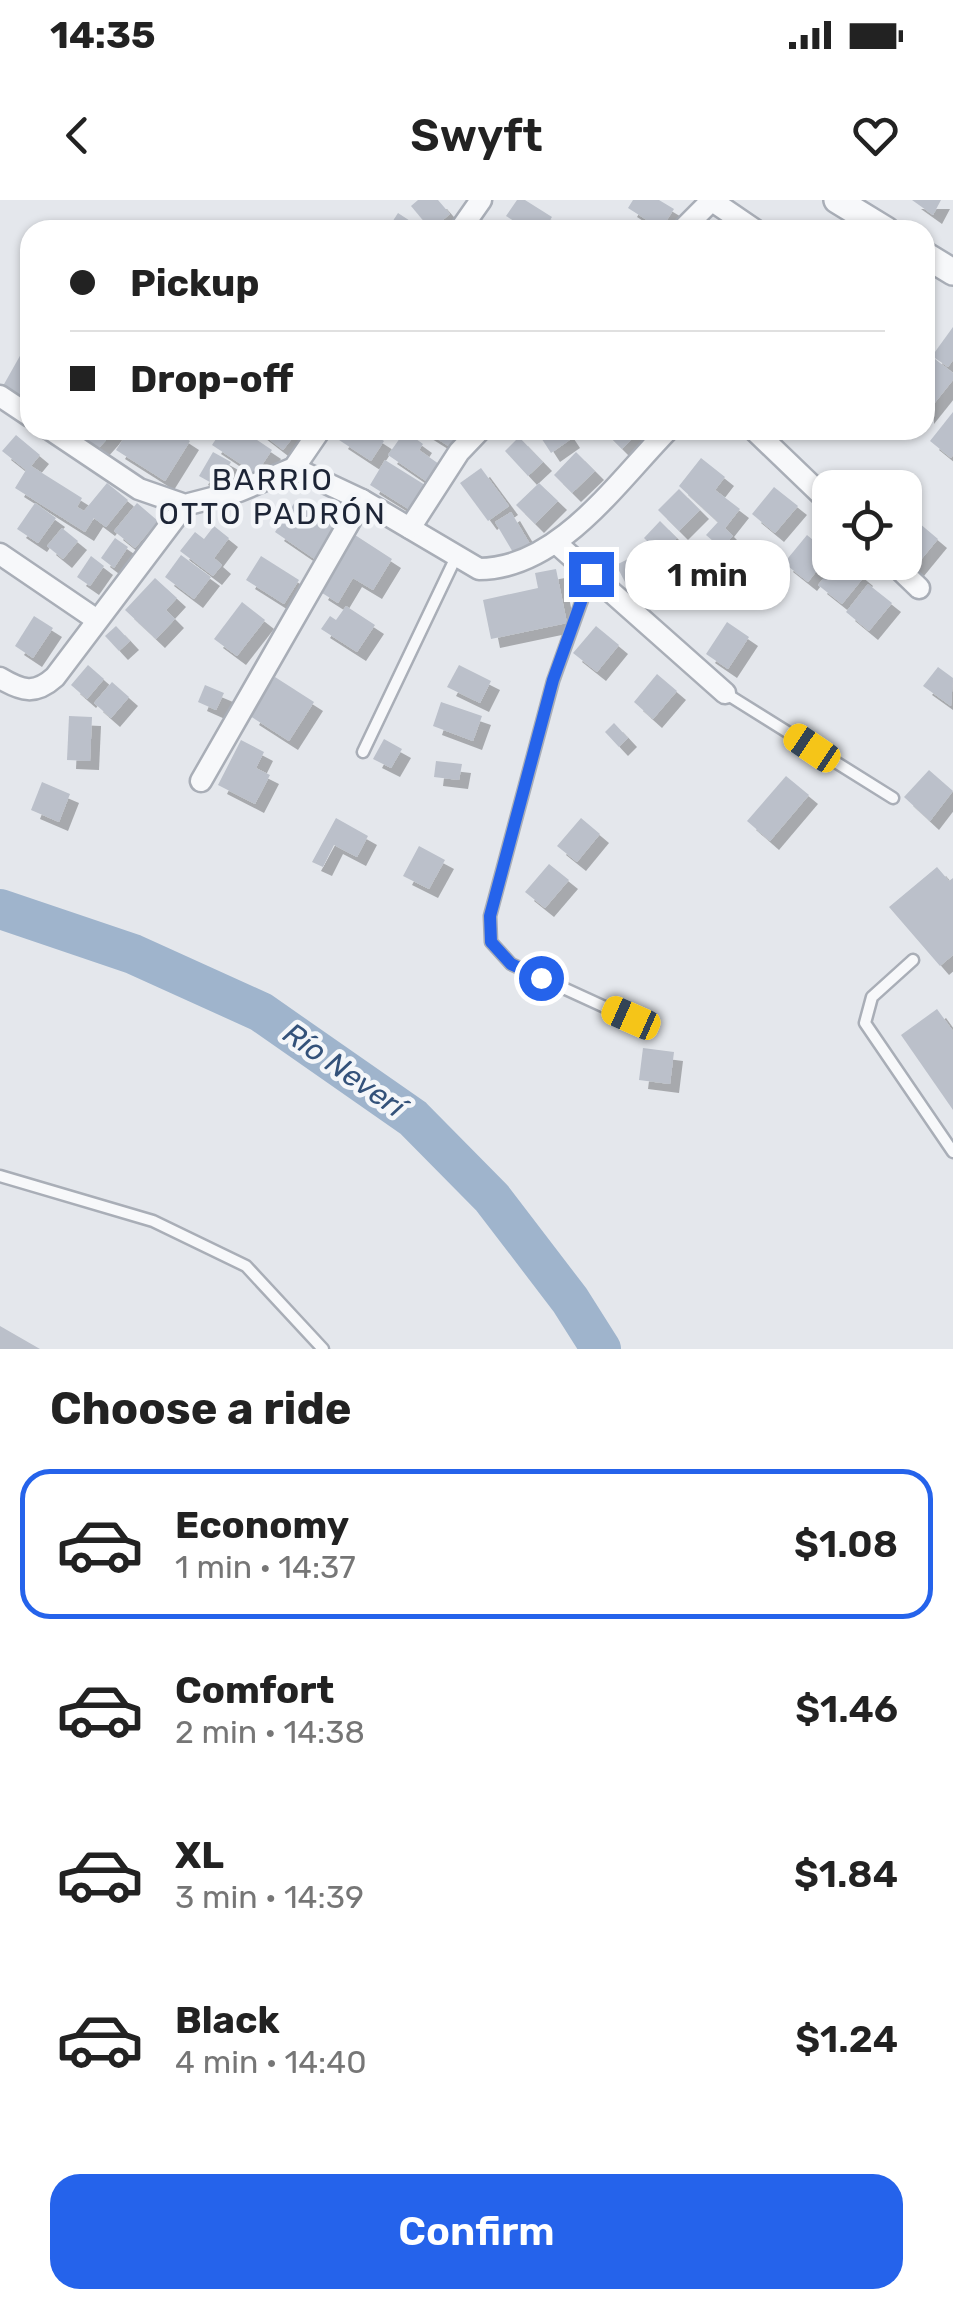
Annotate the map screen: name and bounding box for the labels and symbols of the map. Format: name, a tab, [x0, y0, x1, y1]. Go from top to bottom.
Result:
district label: BARRIO OTTO PADRÓN	[159, 462, 387, 532]
callout: 1 min	[626, 539, 791, 609]
route end	[569, 552, 614, 597]
car	[779, 719, 845, 777]
route start	[519, 956, 564, 1001]
car	[597, 992, 665, 1044]
water label: Río Neverí	[276, 1015, 415, 1127]

